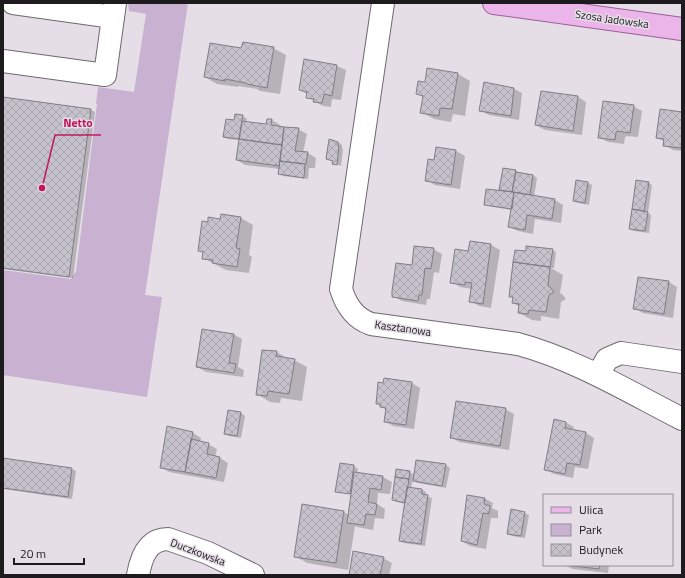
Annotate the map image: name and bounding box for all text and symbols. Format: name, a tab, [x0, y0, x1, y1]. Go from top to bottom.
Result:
street label: Szosa Jadowska	[574, 6, 650, 32]
callout: Netto	[55, 111, 101, 135]
text: Netto	[63, 113, 93, 132]
street label: Kasztanowa	[374, 316, 433, 340]
legend	[543, 494, 673, 566]
text: Ulica	[579, 500, 603, 519]
text: Park	[579, 520, 602, 539]
street label: Duczkowska	[168, 534, 228, 570]
scale bar	[14, 540, 84, 566]
text: Budynek	[579, 540, 623, 559]
text: 20 m	[20, 544, 46, 563]

